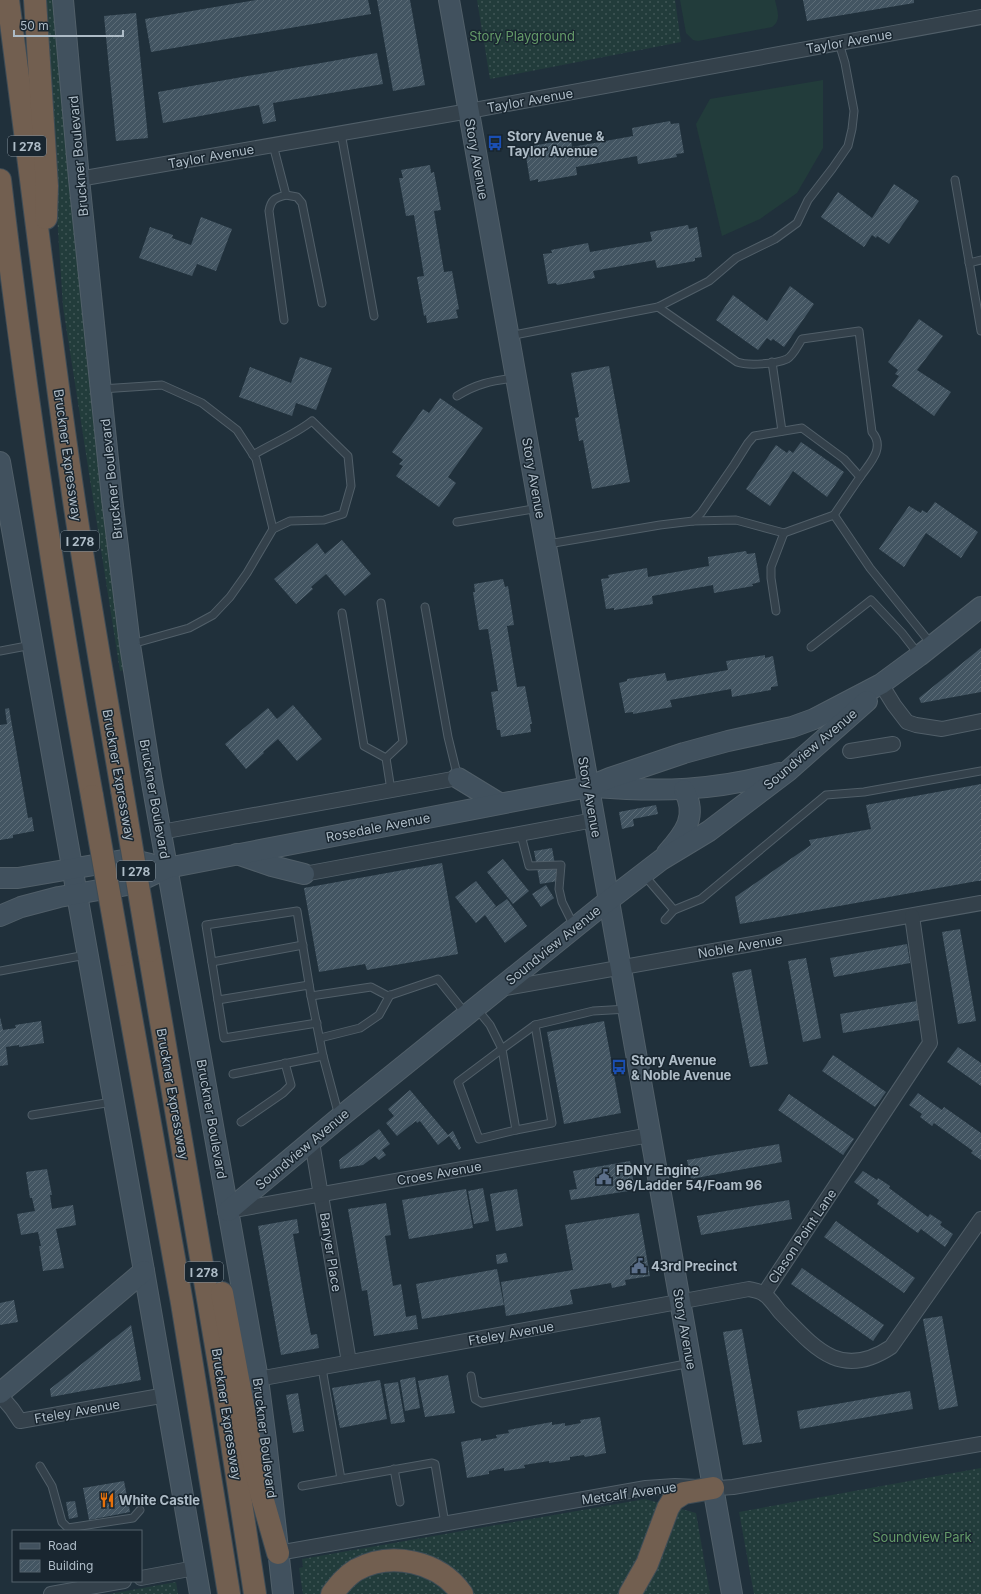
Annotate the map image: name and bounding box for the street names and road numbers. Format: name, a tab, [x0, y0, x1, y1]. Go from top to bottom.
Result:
street label: Taylor Avenue	[805, 26, 893, 56]
street label: Taylor Avenue	[486, 85, 574, 115]
street label: Bruckner Boulevard	[65, 95, 91, 217]
street label: Story Avenue	[462, 117, 492, 201]
road number: I 278	[8, 136, 46, 156]
street label: Taylor Avenue	[167, 141, 255, 171]
street label: Bruckner Expressway	[51, 388, 85, 522]
street label: Bruckner Boulevard	[97, 418, 125, 540]
street label: Story Avenue	[519, 436, 549, 520]
road number: I 278	[61, 531, 99, 551]
street label: Soundview Avenue	[760, 705, 860, 793]
street label: Bruckner Expressway	[100, 708, 138, 842]
street label: Bruckner Boulevard	[137, 738, 173, 860]
street label: Story Avenue	[575, 755, 605, 839]
street label: Rosedale Avenue	[325, 809, 431, 845]
road number: I 278	[117, 861, 155, 881]
street label: Soundview Avenue	[502, 902, 604, 988]
street label: Noble Avenue	[696, 931, 784, 961]
street label: Bruckner Expressway	[154, 1027, 192, 1161]
street label: Bruckner Boulevard	[194, 1058, 230, 1180]
street label: Soundview Avenue	[252, 1105, 352, 1193]
street label: Croes Avenue	[395, 1158, 483, 1188]
street label: Clason Point Lane	[764, 1186, 840, 1286]
street label: Banyer Place	[317, 1211, 345, 1293]
road number: I 278	[185, 1262, 223, 1282]
street label: Story Avenue	[670, 1287, 700, 1371]
street label: Fteley Avenue	[467, 1318, 555, 1348]
street label: Bruckner Expressway	[209, 1347, 245, 1481]
street label: Bruckner Boulevard	[250, 1377, 280, 1499]
street label: Fteley Avenue	[33, 1396, 121, 1426]
street label: Metcalf Avenue	[581, 1478, 677, 1508]

